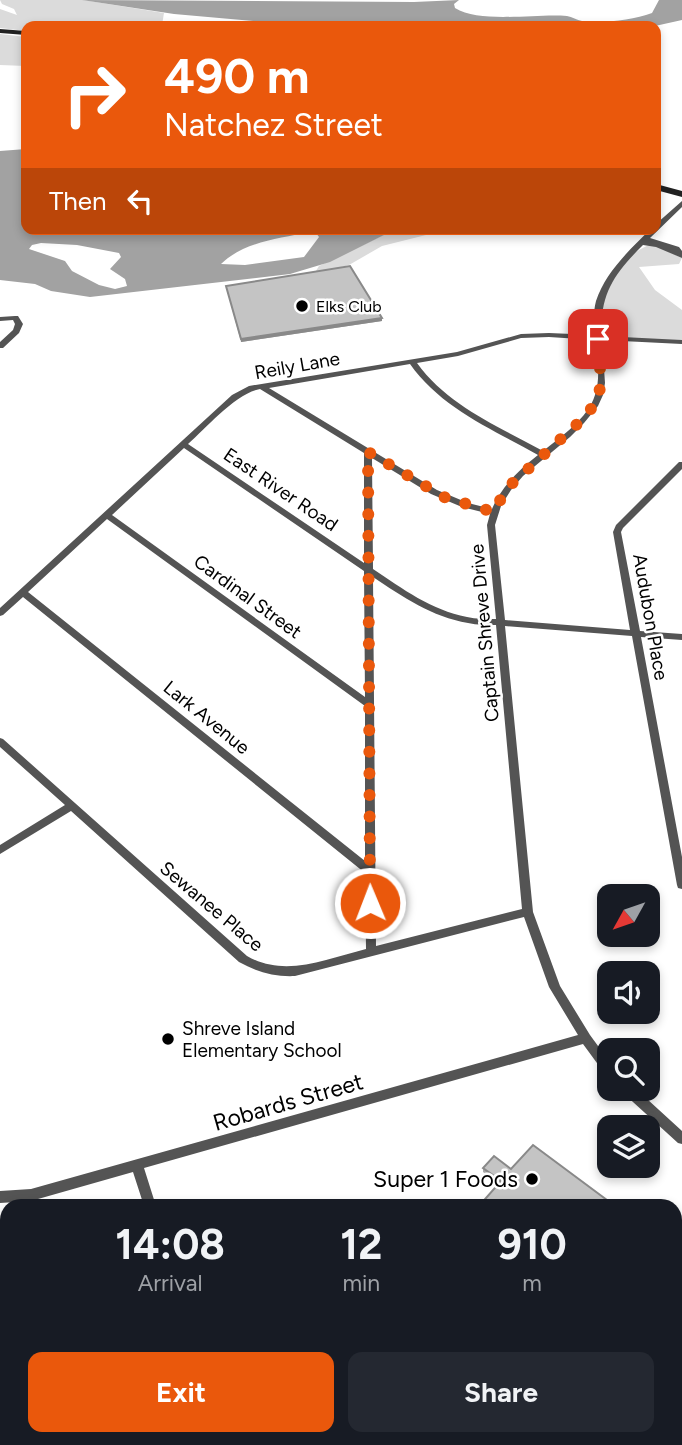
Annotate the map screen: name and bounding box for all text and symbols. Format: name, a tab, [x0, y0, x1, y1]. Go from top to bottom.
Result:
text: 490 m	[164, 46, 310, 105]
icon: right	[49, 49, 140, 140]
text: Natchez Street	[164, 106, 383, 144]
icon: left	[121, 182, 159, 220]
text: Then	[49, 185, 107, 217]
place label: Elks Club	[316, 297, 382, 316]
marker: Elks Club	[294, 298, 310, 314]
pin	[568, 309, 628, 369]
icon: arrive	[579, 320, 617, 358]
street label: Reily Lane	[253, 347, 341, 384]
street label: East River Road	[219, 443, 342, 536]
street label: Captain Shreve Drive	[465, 543, 504, 723]
street label: Cardinal Street	[189, 550, 306, 643]
street label: Audubon Place	[628, 552, 673, 682]
street label: Lark Avenue	[159, 676, 254, 759]
street label: Sewanee Place	[155, 857, 268, 956]
position arrow	[333, 866, 407, 940]
north arrow	[597, 884, 660, 947]
map controls	[597, 884, 660, 1178]
button: sound	[597, 961, 660, 1024]
place label: Shreve Island Elementary School	[182, 1017, 342, 1062]
marker: Shreve Island Elementary School	[160, 1031, 176, 1047]
button: search	[597, 1038, 660, 1101]
street label: Robards Street	[210, 1067, 366, 1137]
button: layers	[597, 1115, 660, 1178]
place label: Super 1 Foods	[373, 1165, 518, 1193]
marker: Super 1 Foods	[524, 1171, 540, 1187]
text: 14:08	[115, 1219, 225, 1270]
text: 12	[340, 1219, 382, 1270]
text: 910	[497, 1219, 567, 1270]
text: Arrival	[138, 1269, 203, 1297]
text: min	[342, 1269, 380, 1297]
text: m	[522, 1269, 542, 1297]
button: Exit	[28, 1352, 334, 1432]
button: Share	[348, 1352, 654, 1432]

